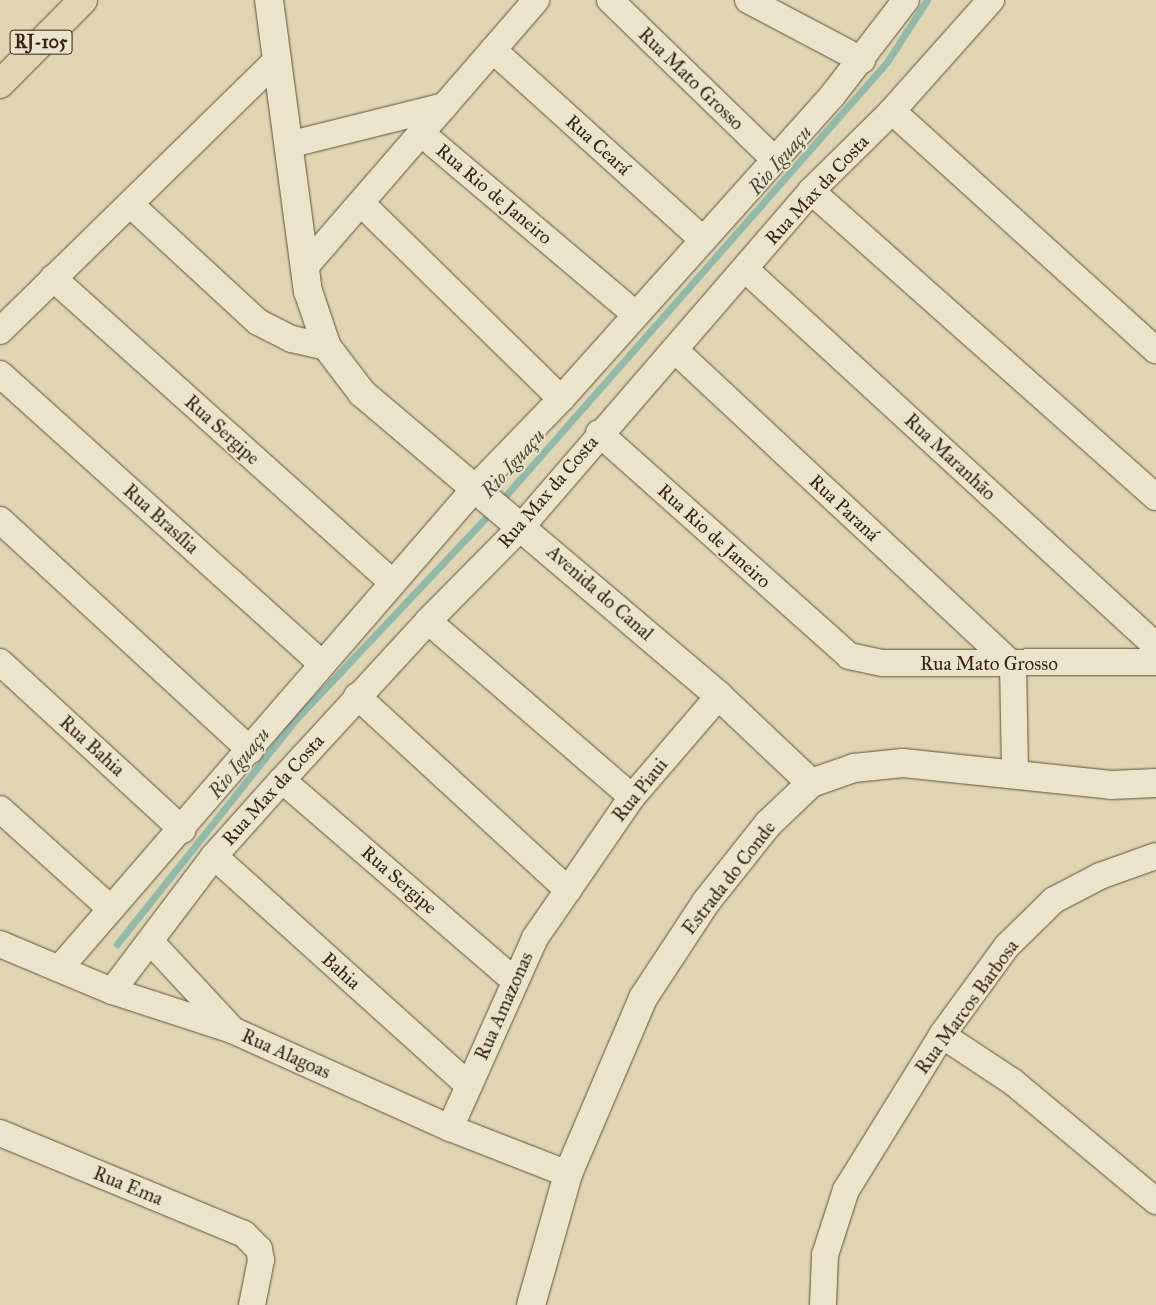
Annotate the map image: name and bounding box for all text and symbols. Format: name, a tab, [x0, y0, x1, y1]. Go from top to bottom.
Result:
street label: Rua Mato Grosso	[634, 23, 748, 135]
road number: RJ-105	[8, 27, 74, 58]
street label: Rua Ceará	[561, 110, 635, 180]
water label: Rio Iguaçu	[743, 120, 817, 200]
street label: Rua Max da Costa	[760, 130, 874, 250]
street label: Rua Rio de Janeiro	[431, 139, 557, 249]
street label: Rua Sergipe	[180, 390, 264, 470]
street label: Rua Maranhão	[900, 409, 1000, 505]
water label: Rio Iguaçu	[476, 424, 550, 502]
street label: Rua Max da Costa	[493, 431, 603, 553]
street label: Rua Paraná	[804, 470, 884, 546]
street label: Rua Brasília	[119, 479, 203, 559]
street label: Rua Rio de Janeiro	[653, 479, 775, 593]
street label: Avenida do Canal	[542, 541, 658, 645]
street label: Rua Mato Grosso	[920, 653, 1058, 675]
street label: Rua Bahia	[55, 711, 129, 781]
water label: Rio Iguaçu	[203, 723, 275, 803]
street label: Rua Max da Costa	[217, 730, 329, 850]
street label: Rua Piaui	[608, 754, 672, 826]
street label: Estrada do Conde	[678, 817, 780, 939]
street label: Rua Sergipe	[356, 841, 442, 919]
street label: Rua Marcos Barbosa	[911, 935, 1023, 1079]
street label: Bahia	[317, 948, 365, 994]
street label: Rua Amazonas	[470, 948, 538, 1064]
street label: Rua Alagoas	[238, 1024, 334, 1084]
street label: Rua Ema	[90, 1162, 166, 1210]

